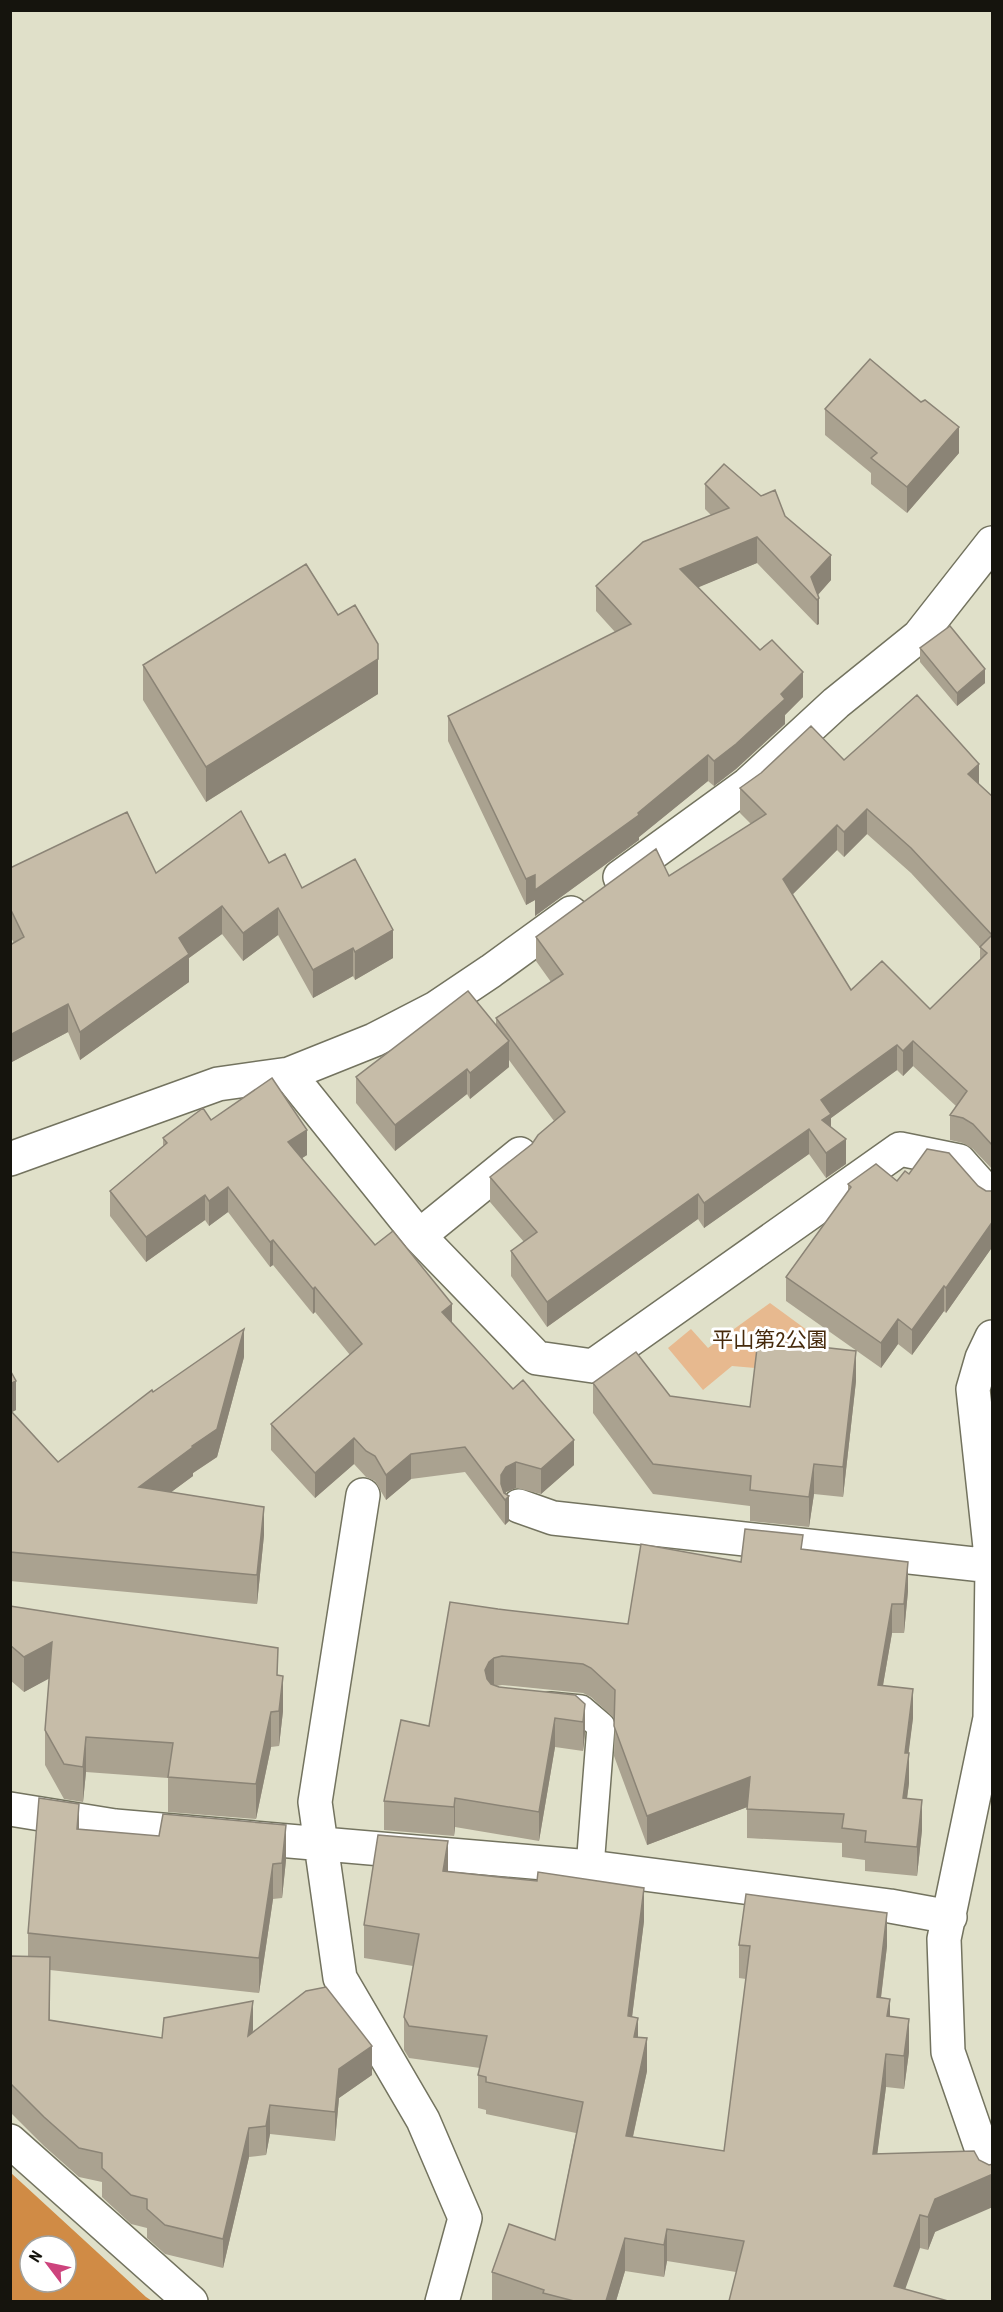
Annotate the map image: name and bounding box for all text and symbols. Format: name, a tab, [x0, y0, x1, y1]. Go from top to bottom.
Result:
park label: 平山第2公園	[712, 1328, 828, 1352]
north arrow	[18, 2234, 78, 2294]
text: N	[25, 2247, 46, 2266]

